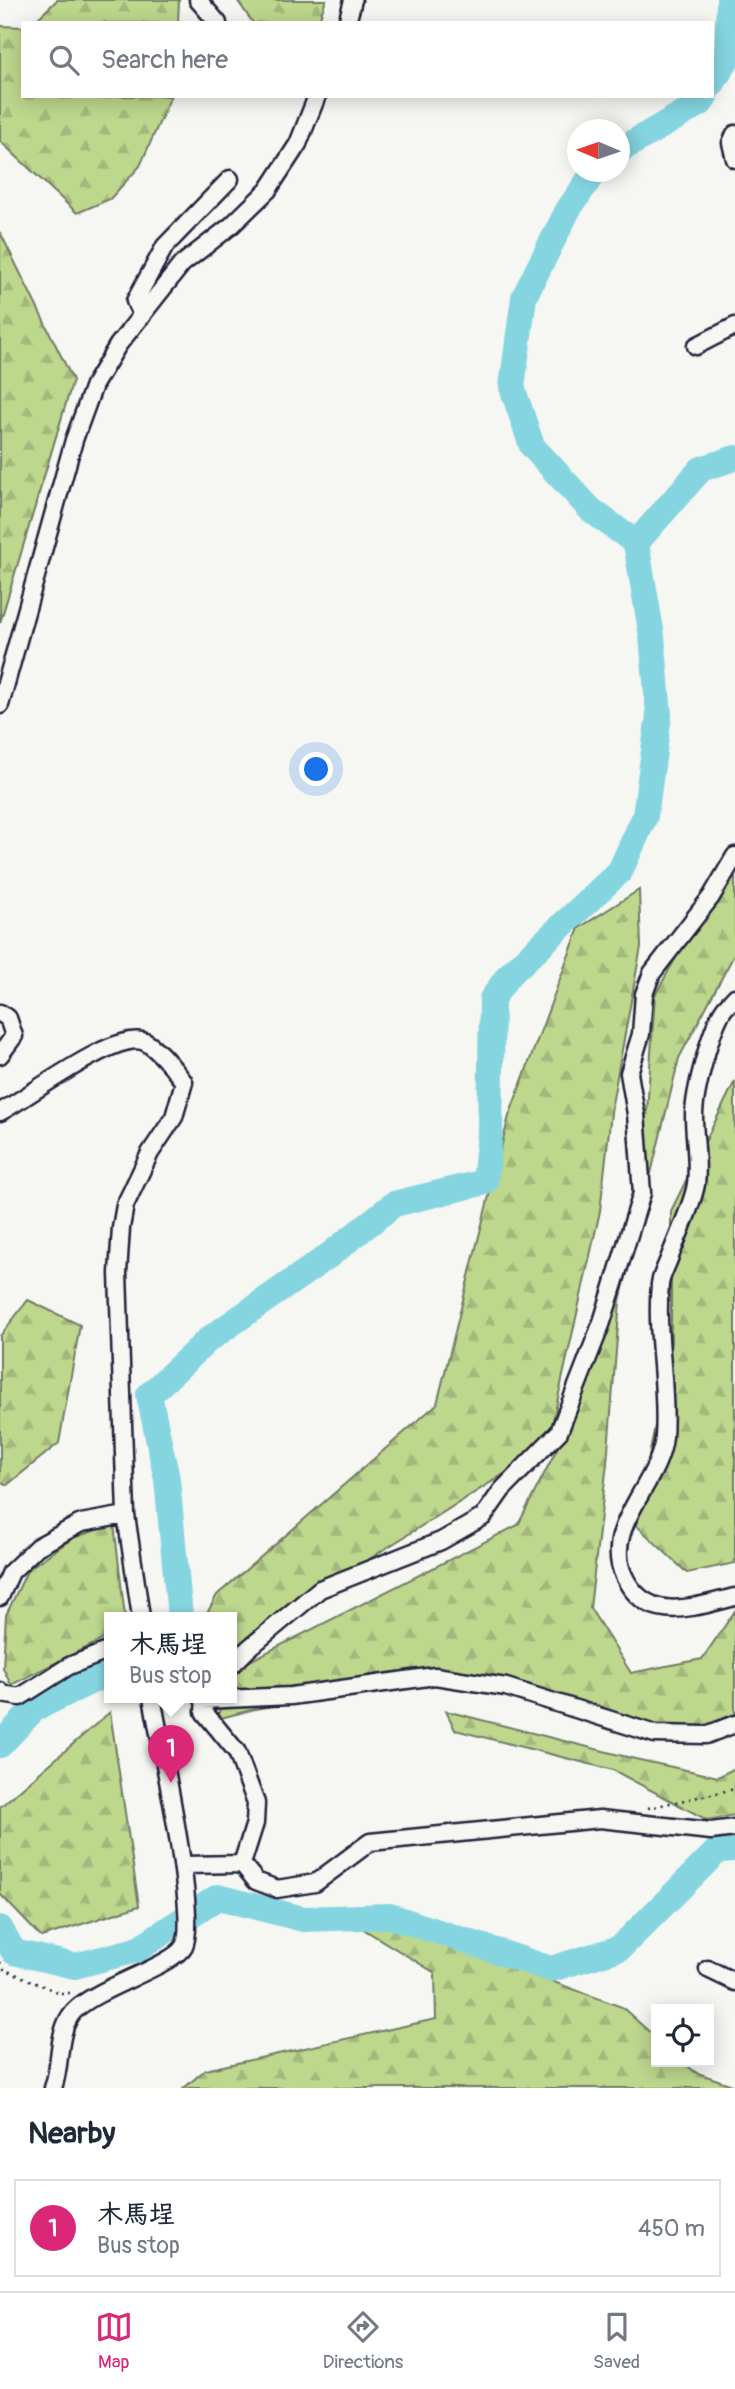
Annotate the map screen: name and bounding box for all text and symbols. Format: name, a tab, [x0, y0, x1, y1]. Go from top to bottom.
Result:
search box	[21, 21, 714, 98]
icon: search	[45, 41, 83, 79]
text: Search here	[101, 44, 228, 76]
north arrow	[567, 119, 630, 182]
your location	[299, 752, 333, 786]
popup	[104, 1612, 237, 1703]
text: 木馬埕	[129, 1629, 207, 1661]
text: Bus stop	[129, 1661, 212, 1690]
pin: 1	[148, 1725, 194, 1783]
map controls	[651, 2004, 714, 2067]
button: locate	[651, 2004, 714, 2067]
text: Nearby	[28, 2115, 115, 2152]
text: 木馬埕	[97, 2199, 175, 2231]
text: 1	[49, 2214, 58, 2243]
text: 450 m	[638, 2214, 705, 2243]
text: Bus stop	[97, 2231, 180, 2260]
tab: Map	[95, 2308, 133, 2374]
tab: Directions	[323, 2308, 403, 2374]
tab: Saved	[593, 2308, 640, 2374]

